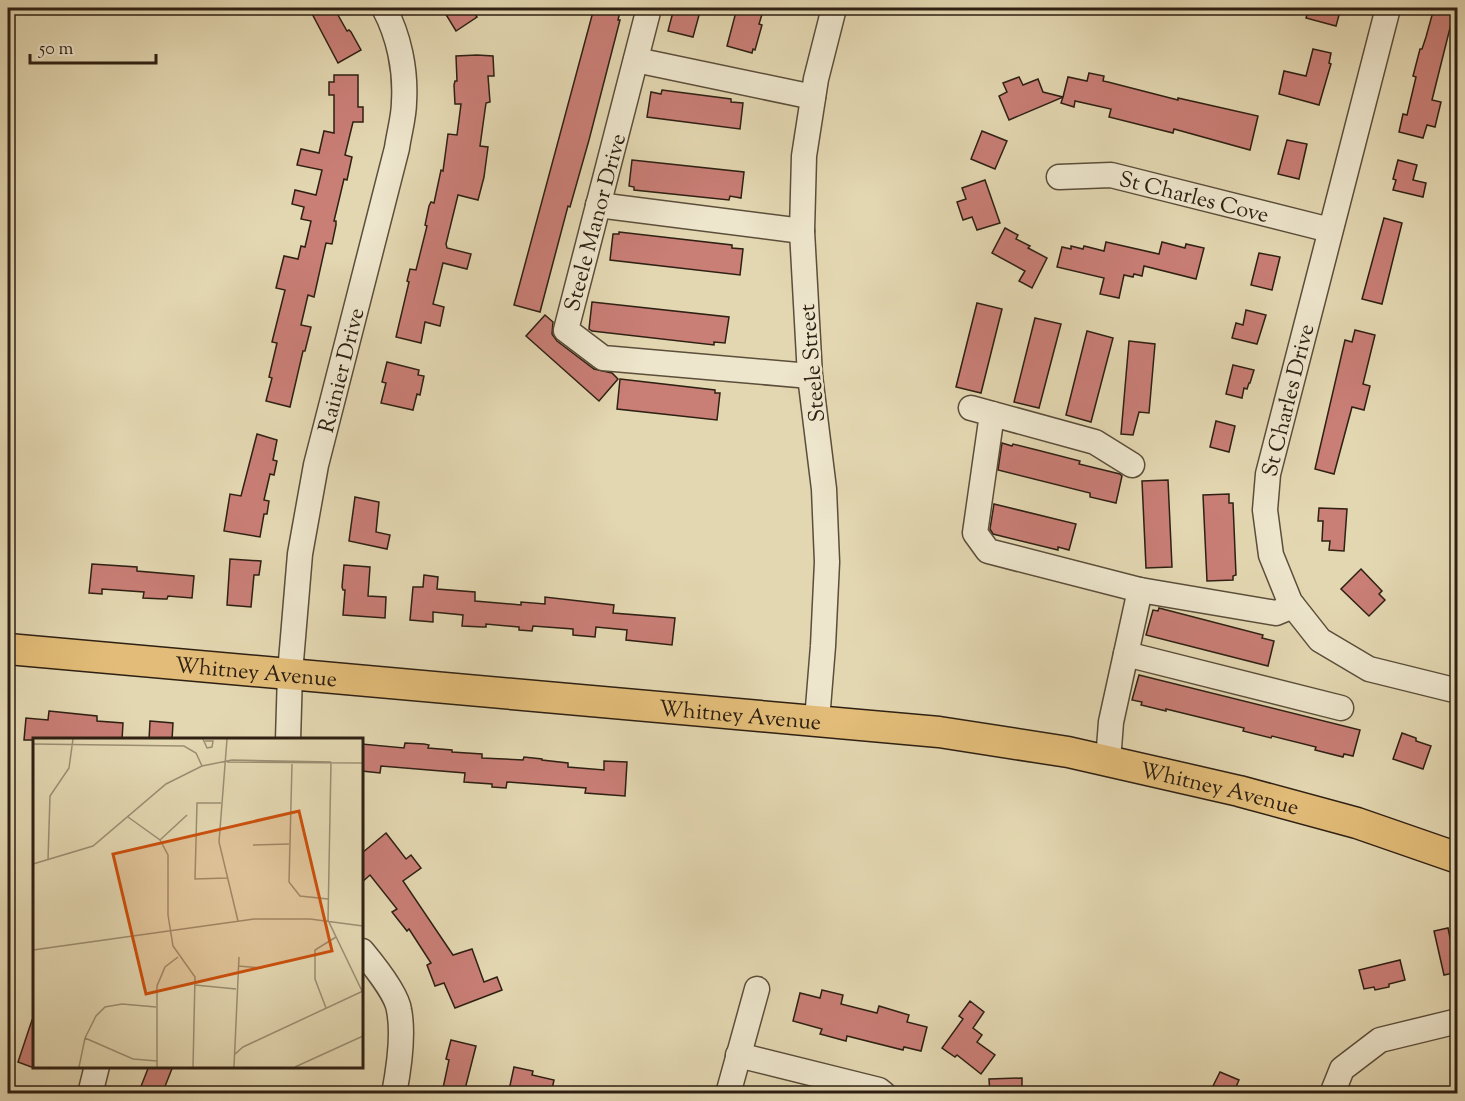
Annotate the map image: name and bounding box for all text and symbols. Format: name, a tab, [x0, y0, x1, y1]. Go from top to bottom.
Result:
scale bar	[30, 27, 156, 65]
text: 50 m	[38, 37, 74, 63]
street label: Steele Manor Drive	[558, 130, 636, 315]
street label: St Charles Cove	[1115, 165, 1272, 233]
street label: Steele Street	[793, 302, 835, 423]
street label: Rainier Drive	[312, 305, 374, 436]
street label: St Charles Drive	[1255, 321, 1324, 480]
street label: Whitney Avenue	[173, 651, 338, 697]
street label: Whitney Avenue	[657, 694, 822, 740]
inset map	[33, 738, 363, 1068]
street label: Whitney Avenue	[1136, 756, 1302, 826]

